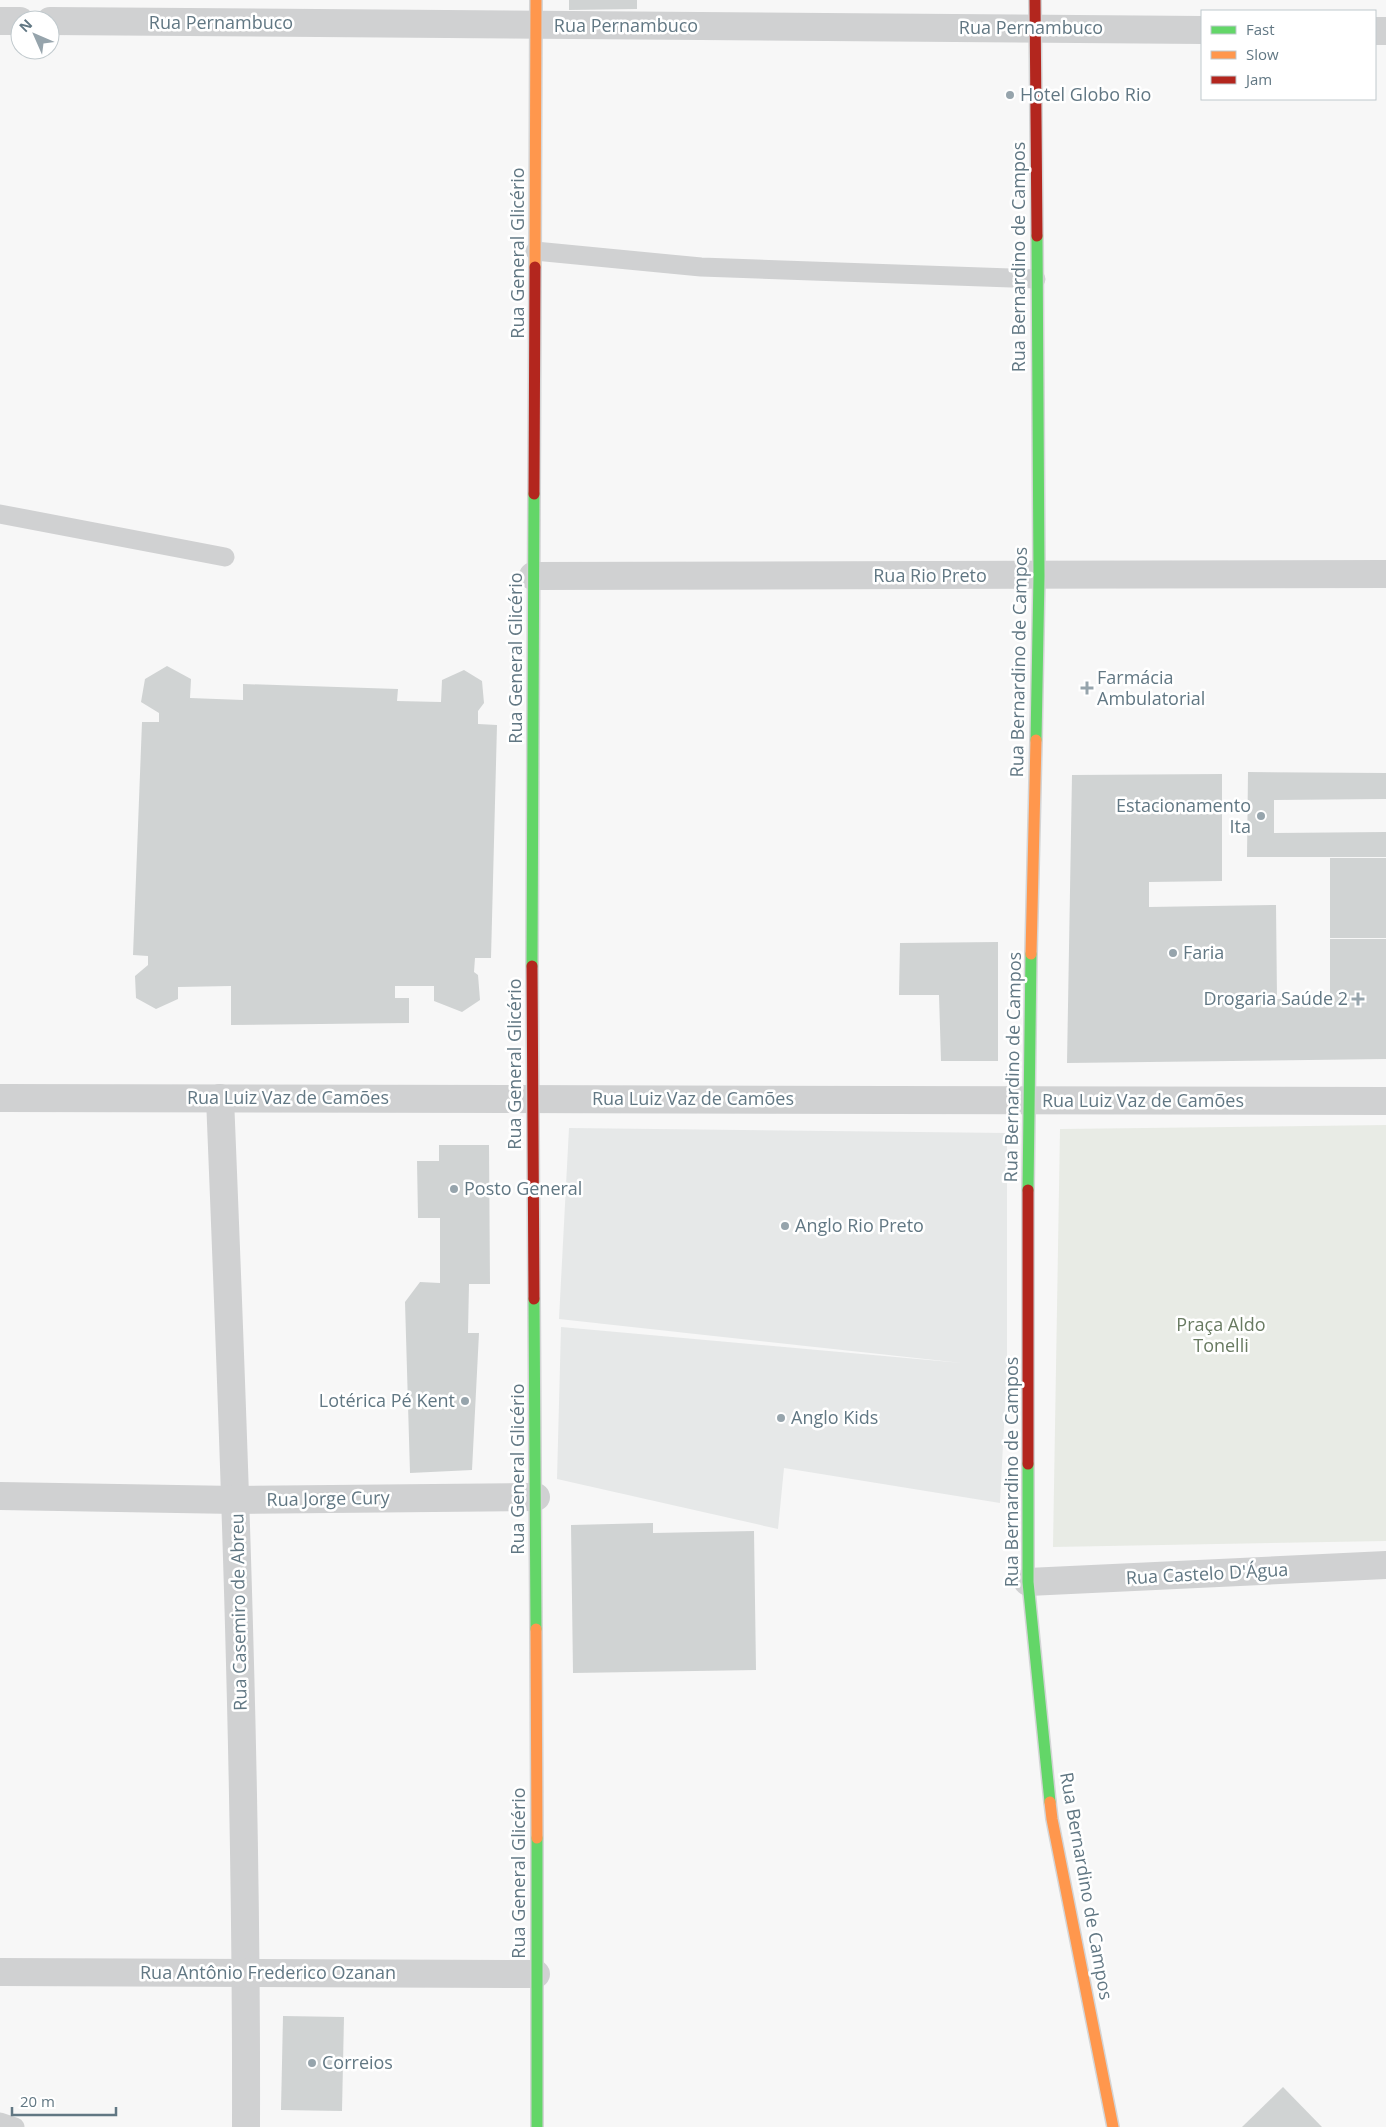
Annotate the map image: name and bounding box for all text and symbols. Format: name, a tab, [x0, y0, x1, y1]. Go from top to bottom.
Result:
north arrow	[10, 10, 60, 60]
street label: Rua Pernambuco	[149, 10, 293, 34]
legend	[1201, 10, 1376, 100]
street label: Rua Pernambuco	[554, 13, 698, 37]
text: N	[15, 15, 36, 36]
street label: Rua Pernambuco	[959, 15, 1103, 39]
text: Fast	[1246, 19, 1275, 39]
text: Slow	[1246, 44, 1279, 64]
text: Jam	[1244, 69, 1272, 89]
place label: Hotel Globo Rio	[1020, 82, 1151, 106]
marker: Hotel Globo Rio	[1004, 89, 1016, 101]
street label: Rua Bernardino de Campos	[1006, 142, 1030, 372]
street label: Rua General Glicério	[505, 167, 529, 339]
street label: Rua Bernardino de Campos	[1004, 546, 1032, 777]
street label: Rua Rio Preto	[873, 563, 987, 587]
street label: Rua General Glicério	[503, 572, 527, 744]
place label: Farmácia Ambulatorial	[1097, 665, 1205, 710]
marker: Farmácia Ambulatorial	[1081, 682, 1093, 694]
place label: Estacionamento Ita	[1116, 793, 1251, 838]
marker: Estacionamento Ita	[1255, 810, 1267, 822]
place label: Faria	[1183, 940, 1224, 964]
marker: Faria	[1167, 947, 1179, 959]
street label: Rua Bernardino de Campos	[998, 951, 1026, 1182]
street label: Rua General Glicério	[502, 978, 526, 1150]
place label: Drogaria Saúde 2	[1203, 986, 1348, 1010]
marker: Drogaria Saúde 2	[1352, 993, 1364, 1005]
street label: Rua Luiz Vaz de Camões	[187, 1085, 389, 1109]
street label: Rua Luiz Vaz de Camões	[592, 1086, 794, 1110]
street label: Rua Luiz Vaz de Camões	[1042, 1088, 1244, 1112]
place label: Posto General	[464, 1176, 582, 1200]
marker: Posto General	[448, 1183, 460, 1195]
place label: Anglo Rio Preto	[795, 1213, 924, 1237]
marker: Anglo Rio Preto	[779, 1220, 791, 1232]
park label: Praça Aldo Tonelli	[1176, 1312, 1266, 1357]
street label: Rua Bernardino de Campos	[999, 1357, 1023, 1587]
street label: Rua General Glicério	[505, 1383, 529, 1555]
place label: Lotérica Pé Kent	[319, 1388, 455, 1412]
marker: Lotérica Pé Kent	[459, 1395, 471, 1407]
place label: Anglo Kids	[791, 1405, 878, 1429]
marker: Anglo Kids	[775, 1412, 787, 1424]
street label: Rua Jorge Cury	[266, 1485, 391, 1511]
street label: Rua Casemiro de Abreu	[224, 1513, 252, 1711]
street label: Rua Castelo D'Água	[1125, 1557, 1289, 1589]
street label: Rua Bernardino de Campos	[1055, 1770, 1119, 2001]
street label: Rua General Glicério	[506, 1787, 530, 1959]
street label: Rua Antônio Frederico Ozanan	[140, 1960, 396, 1984]
place label: Correios	[322, 2050, 393, 2074]
marker: Correios	[306, 2057, 318, 2069]
scale bar	[12, 2084, 116, 2116]
text: 20 m	[20, 2091, 55, 2111]

